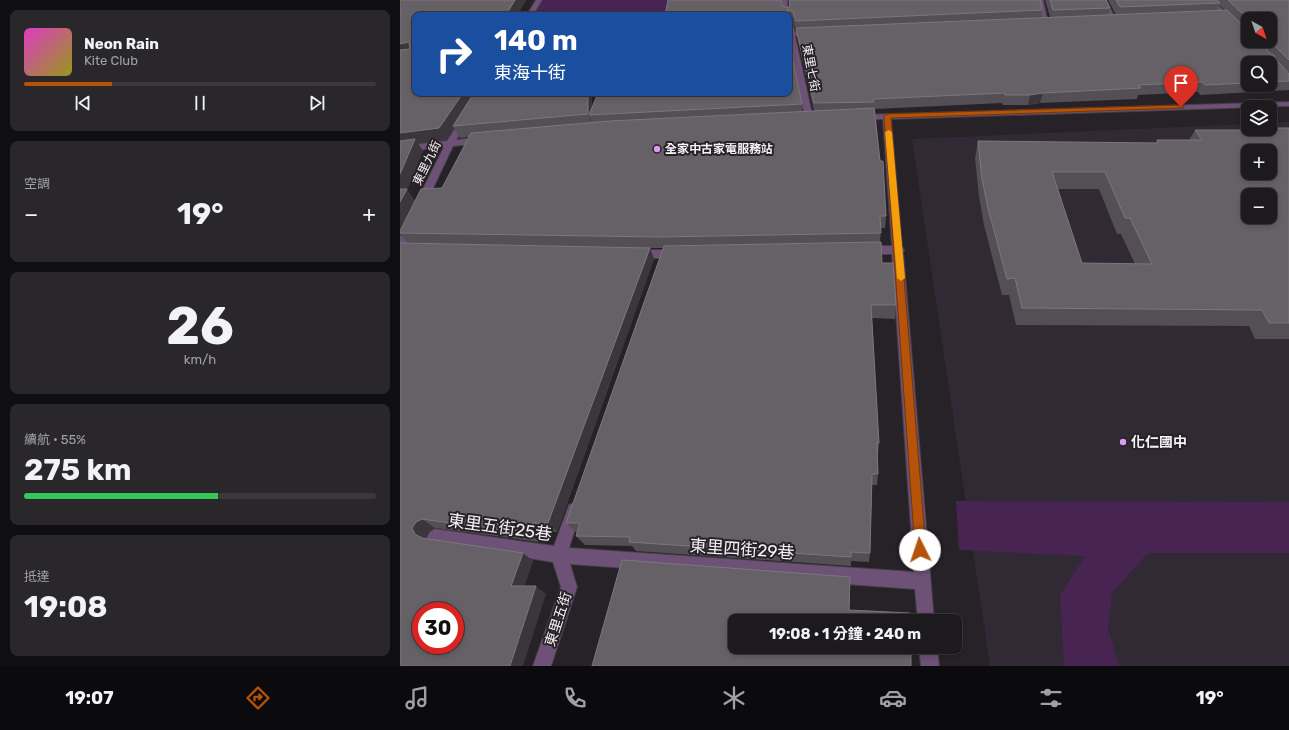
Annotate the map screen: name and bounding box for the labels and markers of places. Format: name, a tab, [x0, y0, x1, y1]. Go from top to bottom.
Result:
pin	[1164, 66, 1198, 107]
place label: 全家中古家電服務站	[665, 142, 773, 156]
marker: 全家中古家電服務站	[652, 144, 662, 154]
place label: 化仁國中	[1131, 434, 1187, 451]
marker: 化仁國中	[1118, 437, 1128, 447]

